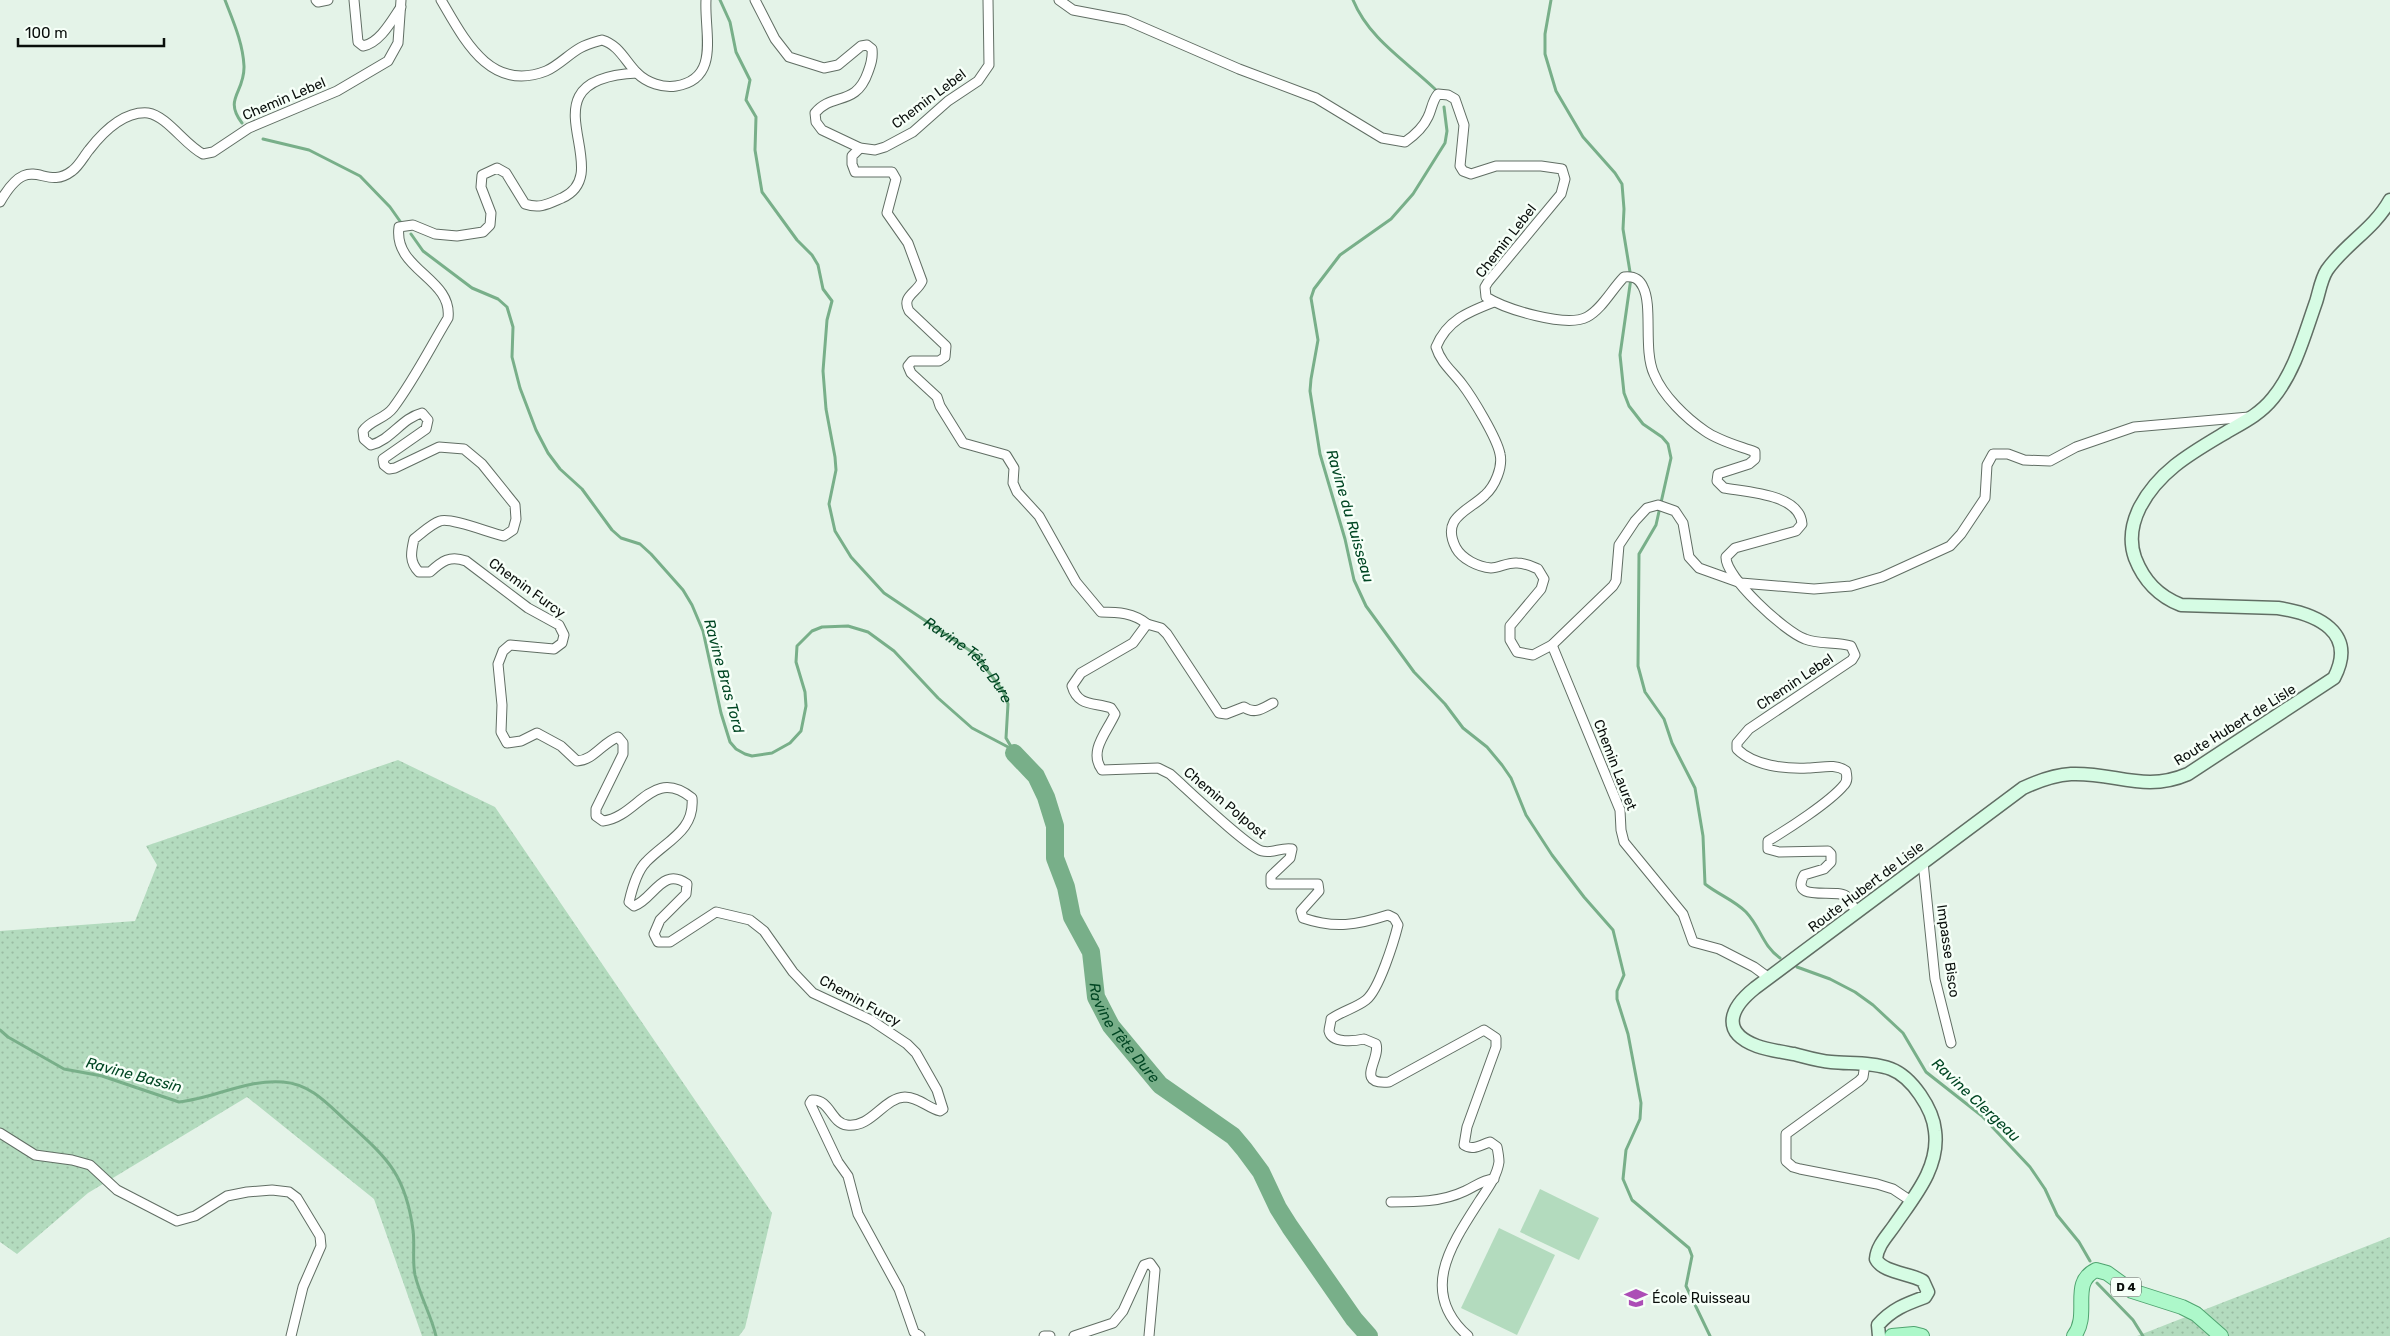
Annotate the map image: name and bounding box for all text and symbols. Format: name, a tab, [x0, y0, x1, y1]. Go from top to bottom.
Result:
scale bar	[18, 15, 164, 47]
text: 100 m	[25, 24, 67, 42]
street label: Chemin Lebel	[889, 66, 969, 132]
street label: Chemin Lebel	[240, 74, 328, 124]
street label: Chemin Lebel	[1472, 201, 1540, 281]
water label: Ravine du Ruisseau	[1322, 447, 1378, 585]
street label: Chemin Furcy	[485, 555, 569, 622]
water label: Ravine Tête Dure	[920, 613, 1016, 706]
water label: Ravine Bras Tord	[700, 617, 748, 736]
street label: Chemin Lebel	[1754, 650, 1836, 714]
street label: Route Hubert de Lisle	[2171, 681, 2299, 769]
street label: Chemin Lauret	[1590, 717, 1640, 813]
street label: Chemin Polpost	[1180, 763, 1270, 843]
street label: Route Hubert de Lisle	[1805, 838, 1927, 936]
street label: Impasse Bisco	[1933, 903, 1963, 999]
street label: Chemin Furcy	[816, 972, 904, 1030]
water label: Ravine Tête Dure	[1085, 982, 1164, 1087]
water label: Ravine Bassin	[84, 1054, 184, 1096]
water label: Ravine Clergeau	[1928, 1054, 2024, 1146]
road number: D 4	[2111, 1277, 2141, 1296]
school or university icon: École Ruisseau	[1623, 1285, 1649, 1311]
place label: École Ruisseau	[1652, 1289, 1750, 1307]

